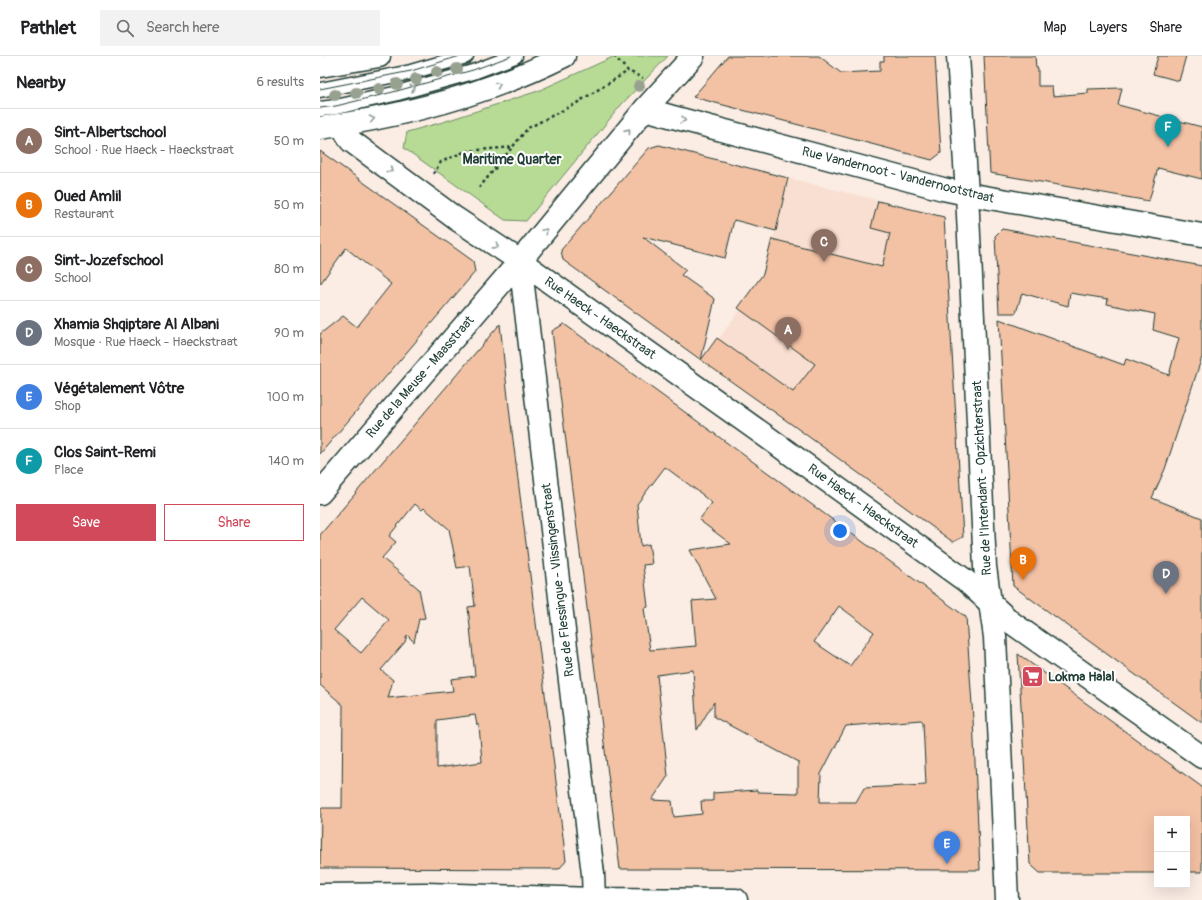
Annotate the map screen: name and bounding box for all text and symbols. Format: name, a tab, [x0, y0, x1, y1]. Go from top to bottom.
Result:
search box	[100, 10, 380, 46]
text: Pathlet	[20, 16, 76, 40]
icon: search	[114, 17, 136, 39]
text: Search here	[146, 18, 219, 37]
text: Map	[1044, 19, 1067, 36]
text: Layers	[1089, 19, 1127, 36]
text: Share	[1149, 19, 1182, 36]
text: Nearby	[16, 72, 65, 93]
text: 6 results	[257, 74, 304, 90]
one-way arrow	[494, 82, 501, 90]
one-way arrow	[409, 84, 416, 93]
pin: F	[1155, 114, 1181, 147]
one-way arrow	[679, 115, 686, 124]
one-way arrow	[369, 116, 375, 124]
text: Sint-Albertschool	[54, 123, 167, 142]
one-way arrow	[623, 129, 630, 136]
text: A	[25, 133, 33, 149]
text: 50 m	[274, 133, 304, 149]
text: School · Rue Haeck - Haeckstraat	[54, 142, 234, 158]
street label: Rue Vandernoot - Vandernootstraat	[800, 143, 996, 207]
district label: Maritime Quarter	[463, 151, 562, 168]
one-way arrow	[386, 165, 393, 173]
text: Oued Amlil	[54, 187, 122, 206]
text: B	[25, 197, 33, 213]
text: 50 m	[274, 197, 304, 213]
text: Restaurant	[54, 206, 114, 222]
one-way arrow	[540, 229, 547, 236]
pin: C	[811, 229, 837, 262]
one-way arrow	[492, 241, 499, 248]
text: Sint-Jozefschool	[54, 251, 164, 270]
text: C	[25, 261, 33, 277]
text: 80 m	[274, 261, 304, 277]
text: School	[54, 270, 91, 286]
street label: Rue Haeck - Haeckstraat	[541, 273, 659, 363]
street label: Rue de la Meuse - Maasstraat	[363, 312, 478, 441]
text: Xhamia Shqiptare Al Albani	[54, 315, 219, 334]
pin: A	[775, 317, 801, 350]
text: D	[25, 325, 33, 341]
text: 90 m	[274, 325, 304, 341]
text: Mosque · Rue Haeck - Haeckstraat	[54, 334, 238, 350]
text: Végétalement Vôtre	[54, 379, 184, 398]
street label: Rue de l'Intendant - Opzichterstraat	[969, 379, 995, 576]
text: E	[26, 389, 32, 405]
text: 100 m	[267, 389, 304, 405]
text: Shop	[54, 398, 81, 414]
text: Clos Saint-Remi	[54, 443, 156, 462]
text: F	[25, 453, 33, 469]
text: 140 m	[268, 453, 304, 469]
street label: Rue Haeck - Haeckstraat	[805, 461, 922, 552]
text: Place	[54, 462, 83, 478]
street label: Rue de Flessingue - Vlissingenstraat	[538, 482, 578, 678]
button: Save	[16, 504, 156, 541]
button: Share	[164, 504, 304, 541]
your location	[830, 521, 850, 541]
pin: B	[1010, 547, 1036, 580]
pin: D	[1153, 561, 1179, 594]
supermarket icon: Lokma Halal	[1020, 664, 1046, 690]
place label: Lokma Halal	[1048, 669, 1115, 685]
map controls	[1154, 816, 1190, 888]
button: +	[1154, 816, 1190, 852]
pin: E	[934, 831, 960, 864]
button: −	[1154, 852, 1190, 888]

